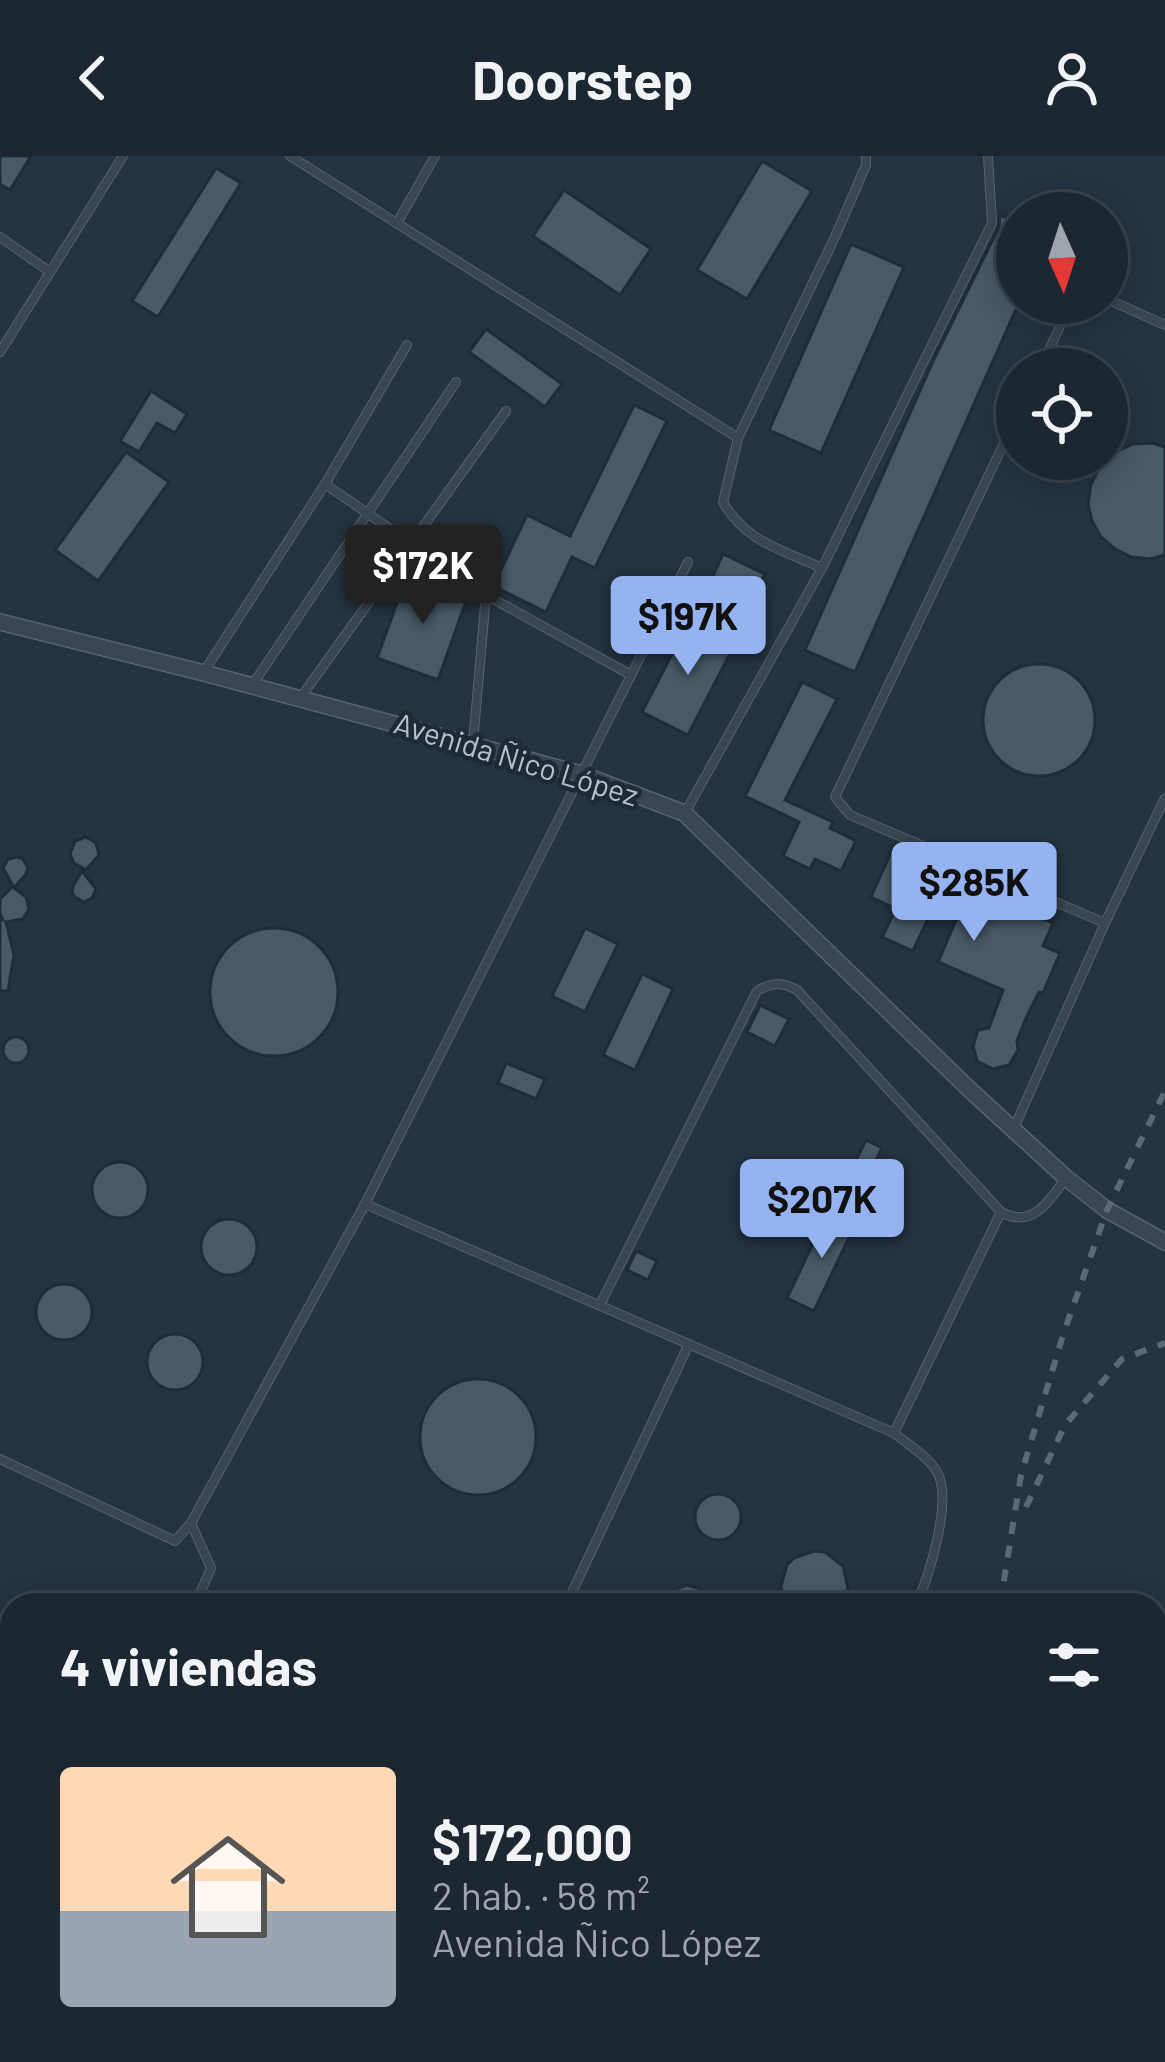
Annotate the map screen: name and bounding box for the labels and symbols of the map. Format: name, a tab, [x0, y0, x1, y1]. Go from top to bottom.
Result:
north arrow	[996, 192, 1128, 324]
pin: $172K	[339, 525, 507, 627]
pin: $197K	[604, 576, 772, 678]
street label: Avenida Ñico López	[390, 704, 643, 812]
pin: $285K	[890, 842, 1058, 944]
pin: $207K	[738, 1159, 906, 1261]

